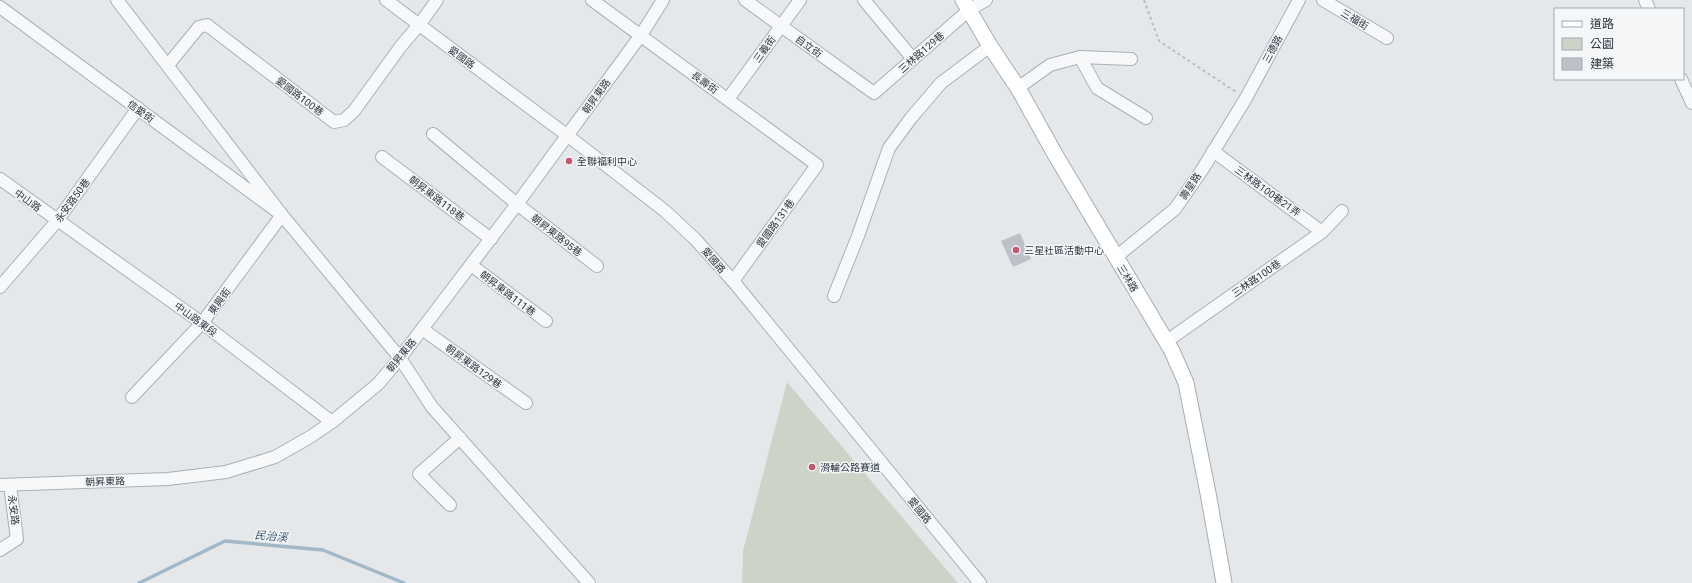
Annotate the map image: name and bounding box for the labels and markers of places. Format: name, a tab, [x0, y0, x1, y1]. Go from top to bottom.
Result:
marker: 全聯福利中心	[564, 156, 574, 166]
place label: 全聯福利中心	[577, 156, 637, 167]
marker: 三星社區活動中心	[1011, 245, 1021, 255]
place label: 三星社區活動中心	[1024, 245, 1104, 256]
marker: 滑輪公路賽道	[807, 462, 817, 472]
place label: 滑輪公路賽道	[820, 462, 880, 473]

